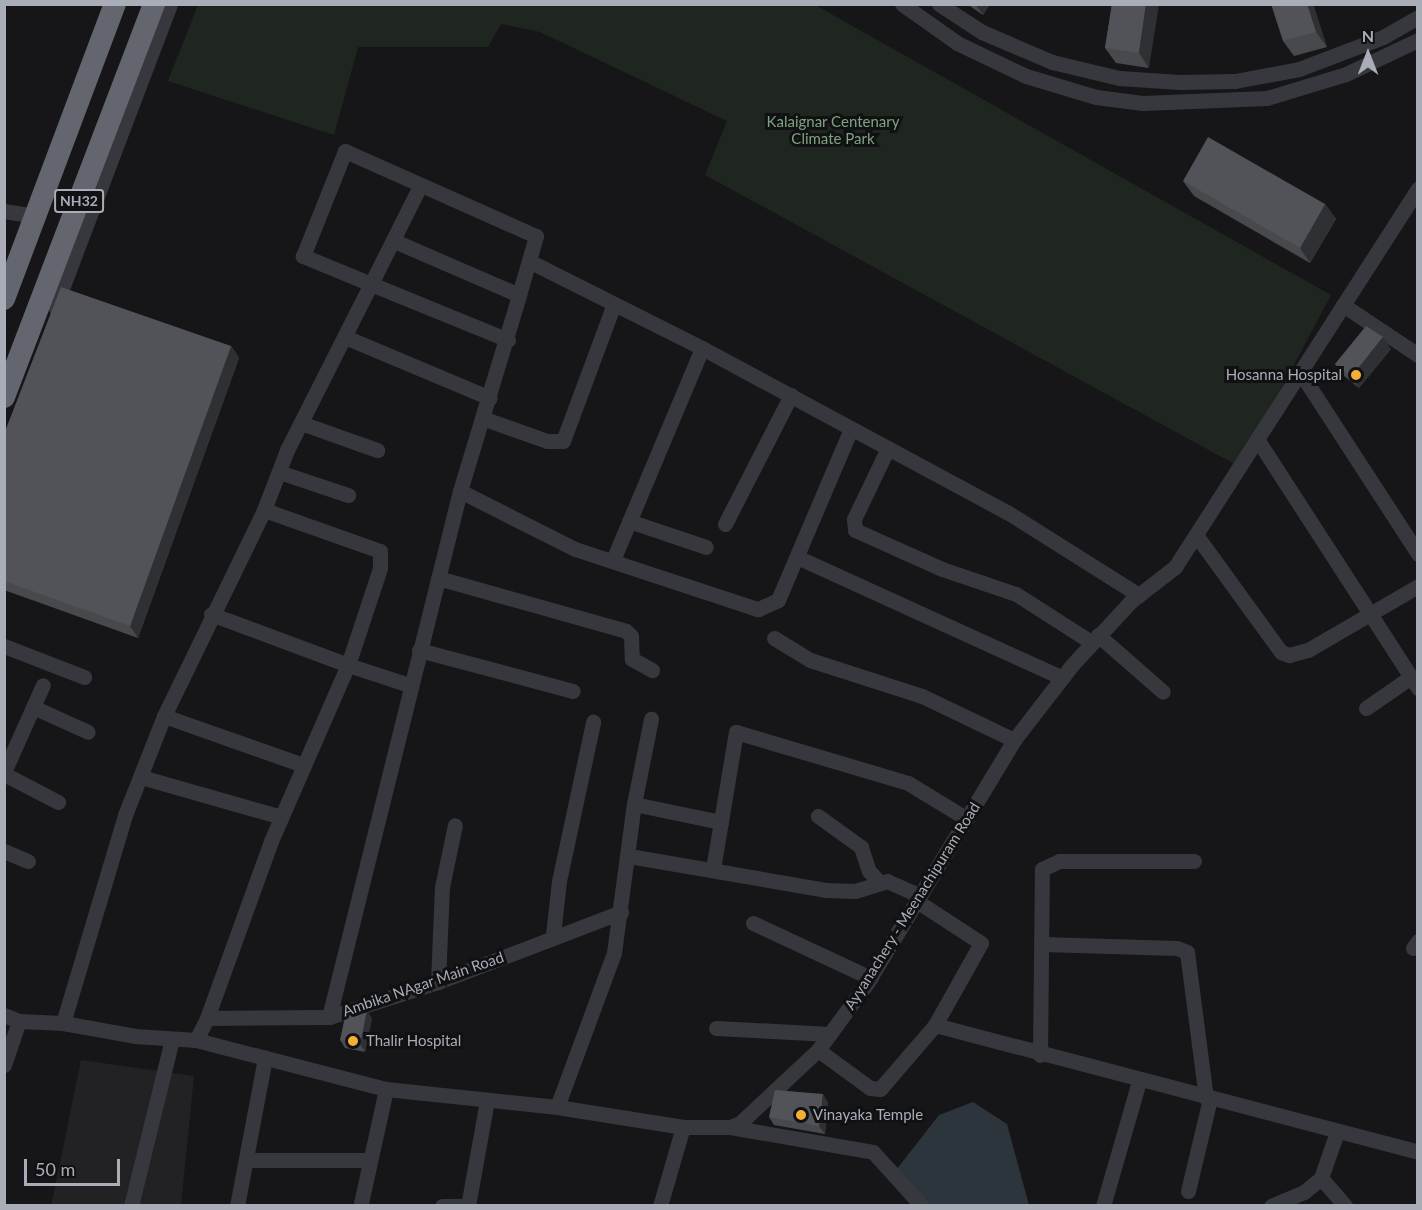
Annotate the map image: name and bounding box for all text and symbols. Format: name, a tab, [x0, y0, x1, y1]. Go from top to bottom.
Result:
north arrow	[1338, 24, 1398, 84]
text: N	[1362, 26, 1374, 45]
park label: Kalaignar Centenary Climate Park	[766, 112, 900, 147]
road number: NH32	[54, 190, 104, 212]
place label: Hosanna Hospital	[1226, 366, 1342, 384]
marker: Hosanna Hospital	[1347, 366, 1365, 384]
street label: Ayyanachery - Meenachipuram Road	[840, 799, 984, 1013]
street label: Ambika NAgar Main Road	[340, 948, 506, 1020]
marker: Thalir Hospital	[344, 1032, 362, 1050]
place label: Thalir Hospital	[366, 1032, 462, 1050]
place label: Vinayaka Temple	[813, 1106, 924, 1124]
marker: Vinayaka Temple	[794, 1108, 808, 1122]
scale bar	[27, 1147, 123, 1185]
text: 50 m	[35, 1158, 75, 1180]

